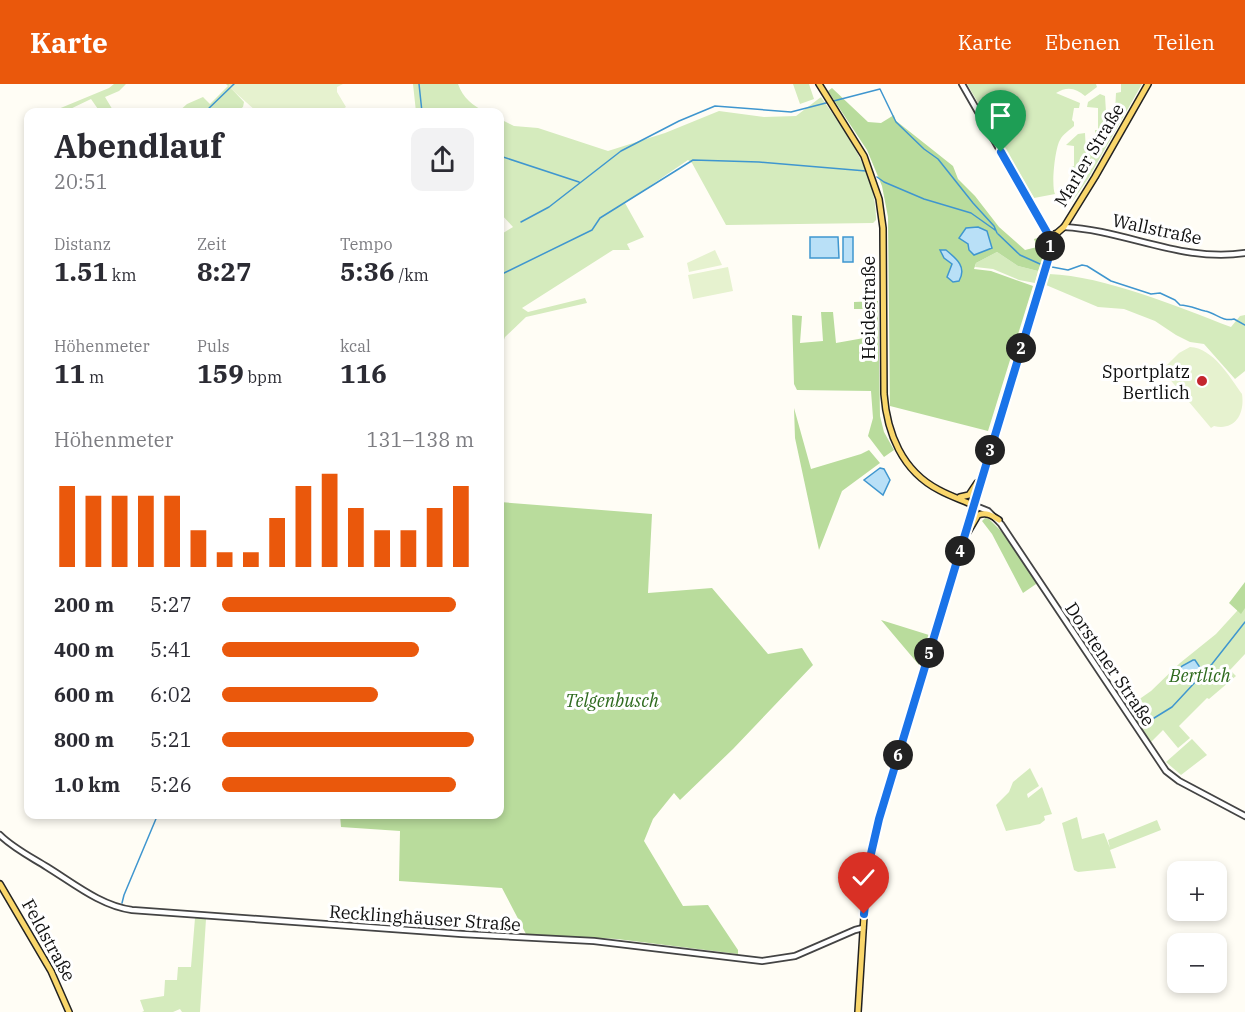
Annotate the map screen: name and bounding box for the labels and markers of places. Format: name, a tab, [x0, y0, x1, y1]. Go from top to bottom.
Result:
pin	[975, 90, 1026, 152]
pin: 1	[1035, 231, 1065, 261]
pin: 2	[1006, 333, 1036, 363]
place label: Sportplatz Bertlich	[1102, 360, 1190, 404]
marker: Sportplatz Bertlich	[1195, 374, 1209, 388]
pin: 3	[975, 435, 1005, 465]
pin: 4	[945, 536, 975, 566]
pin: 5	[914, 638, 944, 668]
pin: 6	[883, 740, 913, 770]
pin	[838, 852, 889, 914]

